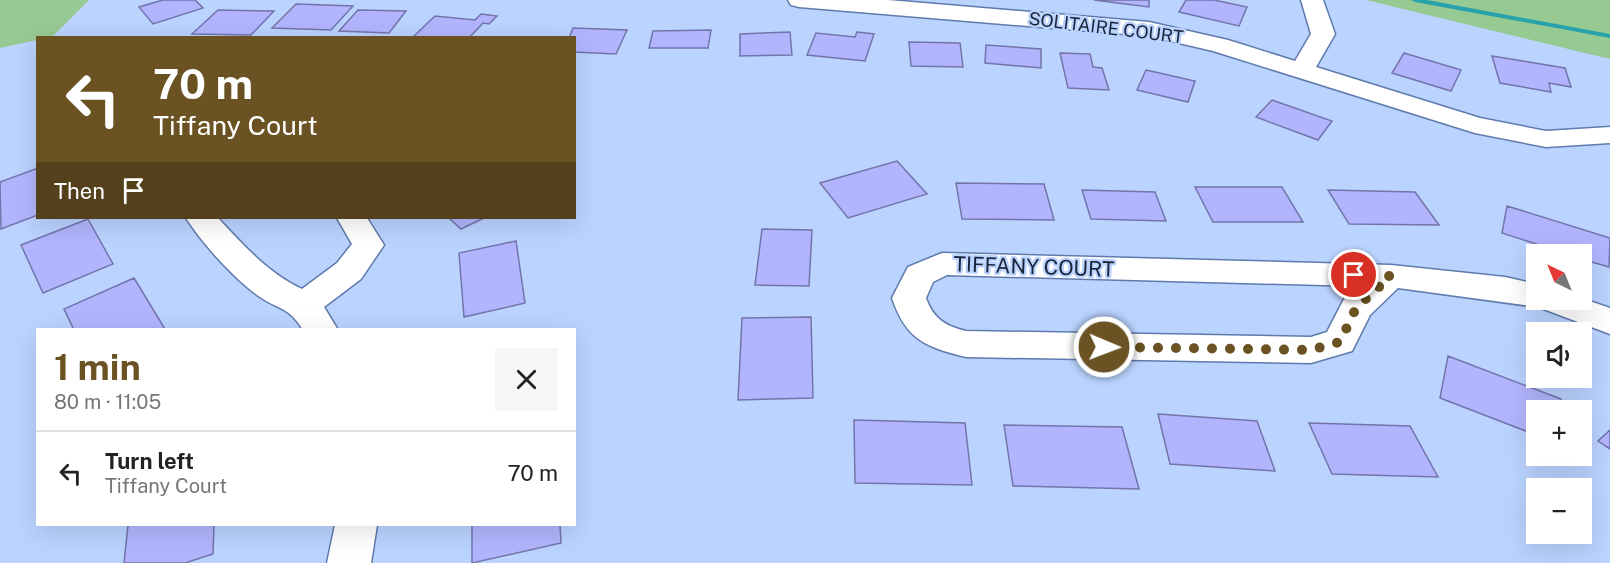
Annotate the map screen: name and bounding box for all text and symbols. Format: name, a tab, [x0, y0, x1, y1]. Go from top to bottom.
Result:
street label: SOLITAIRE COURT	[1027, 8, 1185, 47]
text: 70 m	[153, 59, 253, 108]
icon: left	[54, 60, 132, 138]
text: Tiffany Court	[153, 109, 318, 141]
icon: arrive	[117, 174, 150, 207]
text: Then	[54, 178, 105, 204]
north arrow	[1526, 244, 1592, 310]
map controls	[1526, 244, 1592, 544]
pin	[1328, 249, 1379, 300]
street label: TIFFANY COURT	[953, 251, 1115, 282]
icon: arrive	[1337, 258, 1370, 291]
position arrow	[1072, 315, 1136, 379]
button: sound	[1526, 322, 1592, 388]
text: 1 min	[54, 346, 141, 388]
button: close	[495, 348, 558, 411]
text: 80 m · 11:05	[54, 390, 161, 414]
button: +	[1526, 400, 1592, 466]
text: Turn left	[105, 448, 194, 474]
icon: left	[54, 457, 87, 490]
text: 70 m	[507, 460, 558, 486]
text: Tiffany Court	[105, 474, 227, 498]
button: −	[1526, 478, 1592, 544]

